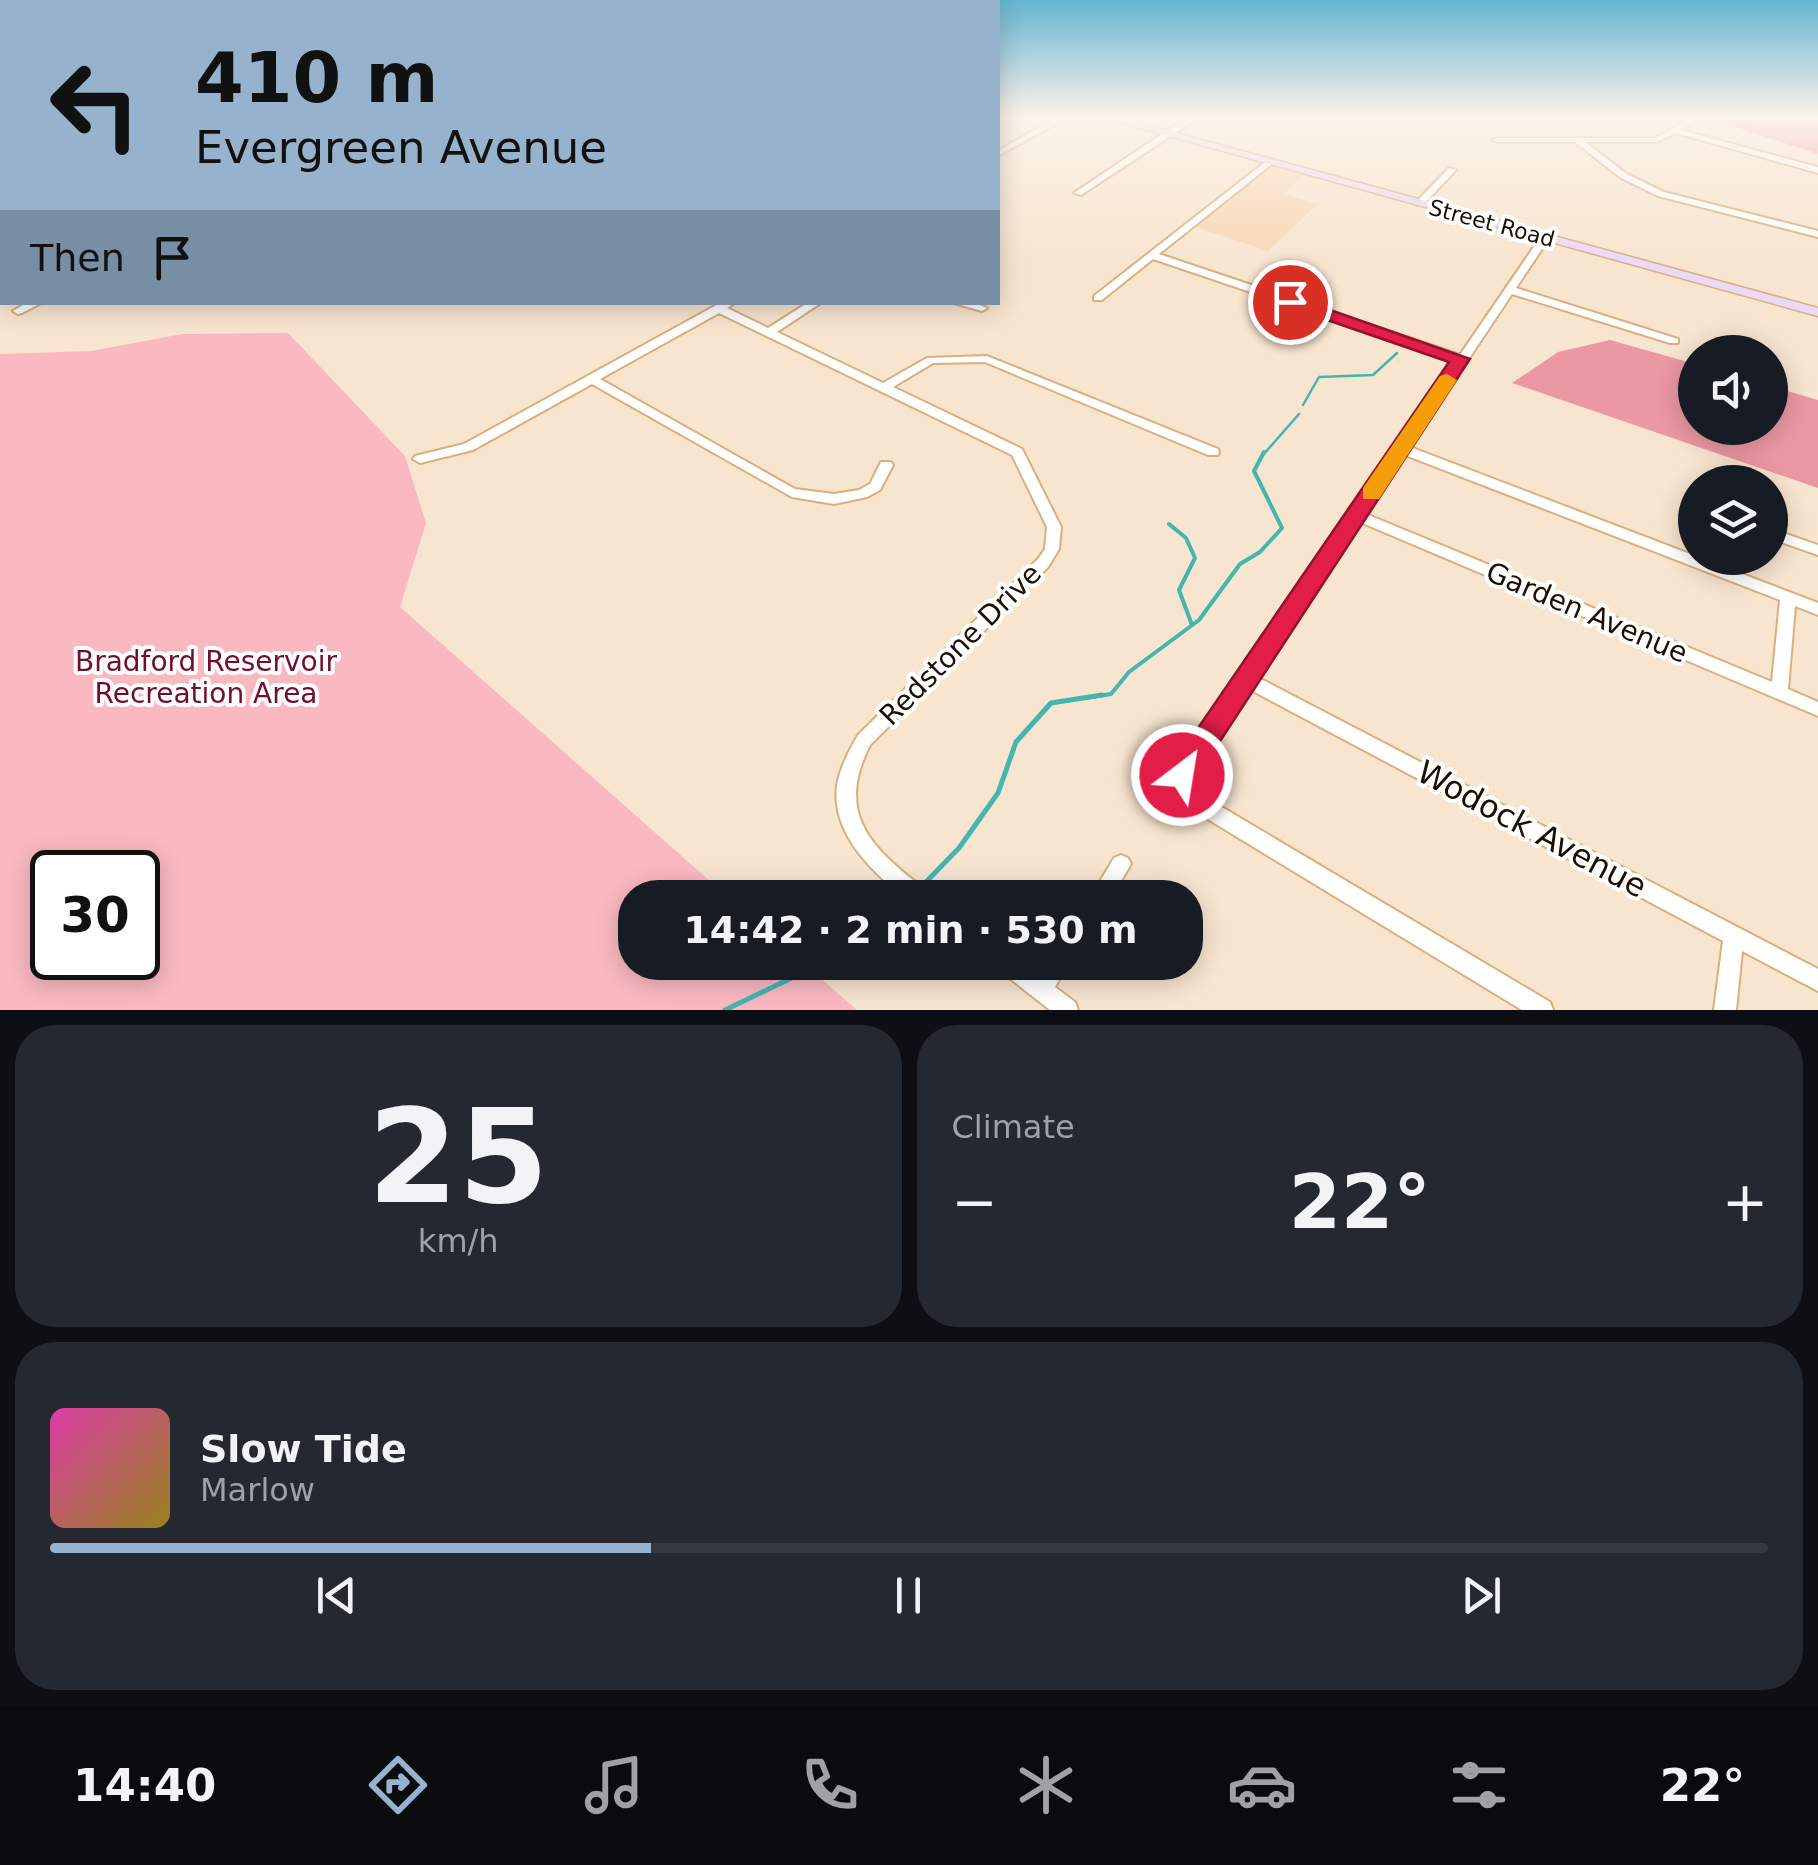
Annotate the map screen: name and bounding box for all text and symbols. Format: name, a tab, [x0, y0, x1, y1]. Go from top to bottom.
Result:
text: 410 m	[195, 37, 438, 119]
icon: left	[30, 40, 160, 170]
text: Evergreen Avenue	[195, 121, 607, 174]
street label: Street Road	[1426, 195, 1557, 252]
icon: arrive	[145, 230, 200, 285]
text: Then	[30, 236, 125, 280]
pin	[1248, 260, 1333, 345]
icon: arrive	[1263, 275, 1318, 330]
map controls	[1678, 335, 1788, 575]
button: sound	[1678, 335, 1788, 445]
button: layers	[1678, 465, 1788, 575]
street label: Garden Avenue	[1481, 555, 1692, 670]
street label: Redstone Drive	[873, 557, 1048, 732]
park label: Bradford Reservoir Recreation Area	[75, 645, 338, 710]
position arrow	[1130, 723, 1234, 827]
street label: Wodock Avenue	[1411, 753, 1653, 905]
speed limit sign: 30	[30, 850, 160, 980]
text: 14:42 · 2 min · 530 m	[683, 908, 1138, 952]
text: 25	[368, 1081, 549, 1233]
text: Climate	[952, 1108, 1075, 1146]
text: 22°	[1289, 1158, 1431, 1246]
text: −	[952, 1170, 998, 1234]
text: +	[1722, 1170, 1768, 1234]
text: km/h	[418, 1222, 499, 1260]
text: Slow Tide	[200, 1427, 407, 1471]
text: Marlow	[200, 1471, 315, 1509]
icon: previous	[309, 1568, 364, 1623]
icon: pause	[881, 1568, 936, 1623]
icon: next	[1454, 1568, 1509, 1623]
icon: directions	[363, 1750, 433, 1820]
icon: music	[579, 1750, 649, 1820]
icon: phone	[795, 1750, 865, 1820]
icon: climate	[1011, 1750, 1081, 1820]
icon: car	[1227, 1750, 1297, 1820]
icon: filters	[1444, 1750, 1514, 1820]
text: 14:40	[73, 1759, 216, 1812]
text: 22°	[1660, 1759, 1745, 1812]

